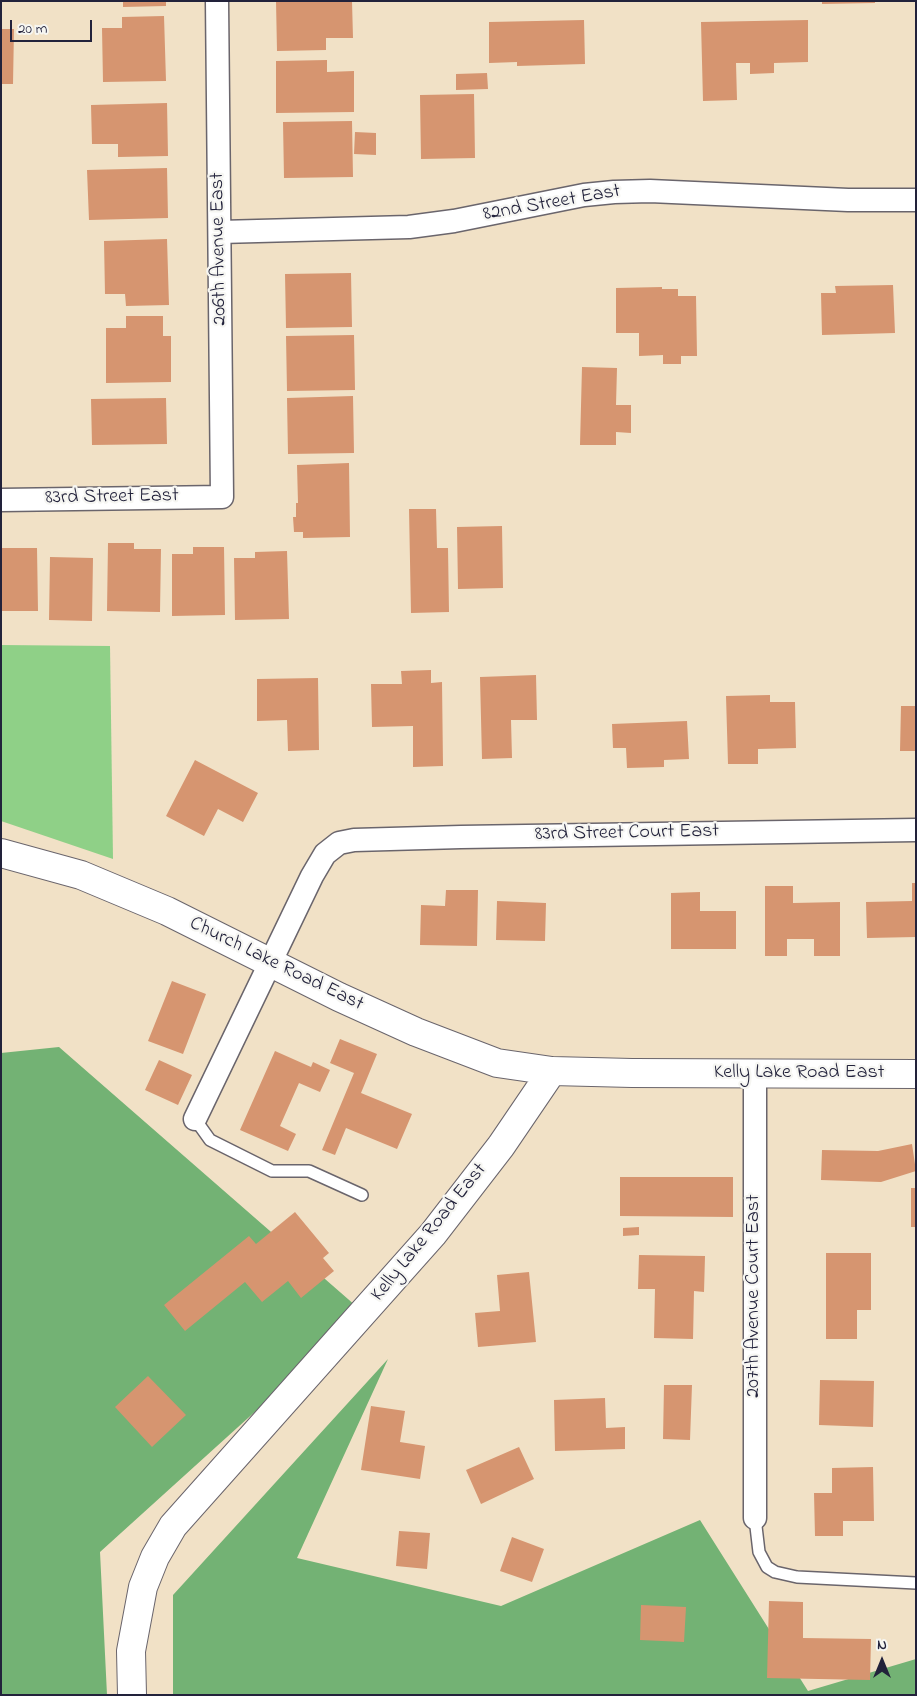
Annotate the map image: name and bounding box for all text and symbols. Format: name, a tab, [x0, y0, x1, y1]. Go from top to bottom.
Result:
scale bar	[12, 10, 95, 42]
text: 20 m	[18, 18, 47, 40]
street label: 206th Avenue East	[207, 172, 233, 326]
street label: 82nd Street East	[482, 180, 622, 228]
street label: 83rd Street East	[45, 485, 179, 511]
street label: 83rd Street Court East	[535, 820, 719, 848]
street label: Church Lake Road East	[185, 912, 367, 1018]
street label: Kelly Lake Road East	[714, 1062, 884, 1086]
street label: Kelly Lake Road East	[367, 1159, 493, 1307]
street label: 207th Avenue Court East	[743, 1194, 767, 1398]
text: N	[877, 1635, 887, 1656]
north arrow	[857, 1636, 907, 1686]

